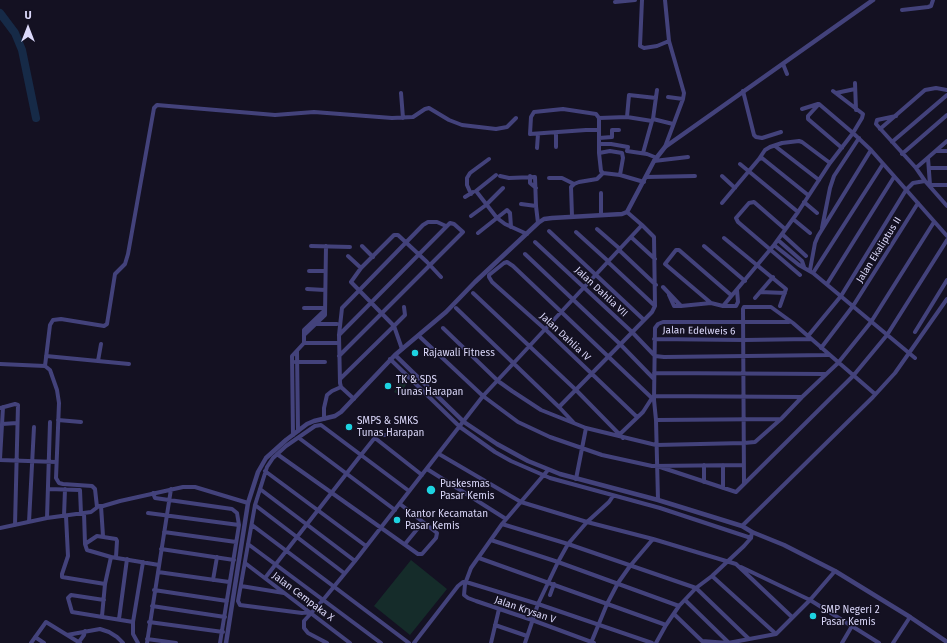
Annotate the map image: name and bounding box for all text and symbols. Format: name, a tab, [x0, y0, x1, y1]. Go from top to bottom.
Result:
north arrow	[8, 8, 48, 48]
text: U	[24, 9, 32, 22]
street label: Jalan Ekaliptus II	[854, 215, 904, 285]
street label: Jalan Dahlia VII	[572, 264, 630, 320]
street label: Jalan Dahlia IV	[537, 310, 593, 364]
street label: Jalan Edelweis 6	[662, 324, 736, 338]
place label: Rajawali Fitness	[423, 347, 495, 359]
marker: Rajawali Fitness	[410, 348, 420, 358]
place label: TK & SDS Tunas Harapan	[396, 374, 463, 398]
marker: TK & SDS Tunas Harapan	[383, 381, 393, 391]
place label: SMPS & SMKS Tunas Harapan	[357, 415, 424, 438]
marker: SMPS & SMKS Tunas Harapan	[344, 422, 354, 432]
place label: Puskesmas Pasar Kemis	[440, 478, 494, 502]
marker: Puskesmas Pasar Kemis	[425, 484, 437, 496]
place label: Kantor Kecamatan Pasar Kemis	[405, 508, 488, 532]
marker: Kantor Kecamatan Pasar Kemis	[392, 515, 402, 525]
street label: Jalan Cempaka X	[270, 570, 336, 624]
street label: Jalan Krysan V	[493, 594, 557, 626]
place label: SMP Negeri 2 Pasar Kemis	[821, 604, 880, 628]
marker: SMP Negeri 2 Pasar Kemis	[808, 611, 818, 621]

